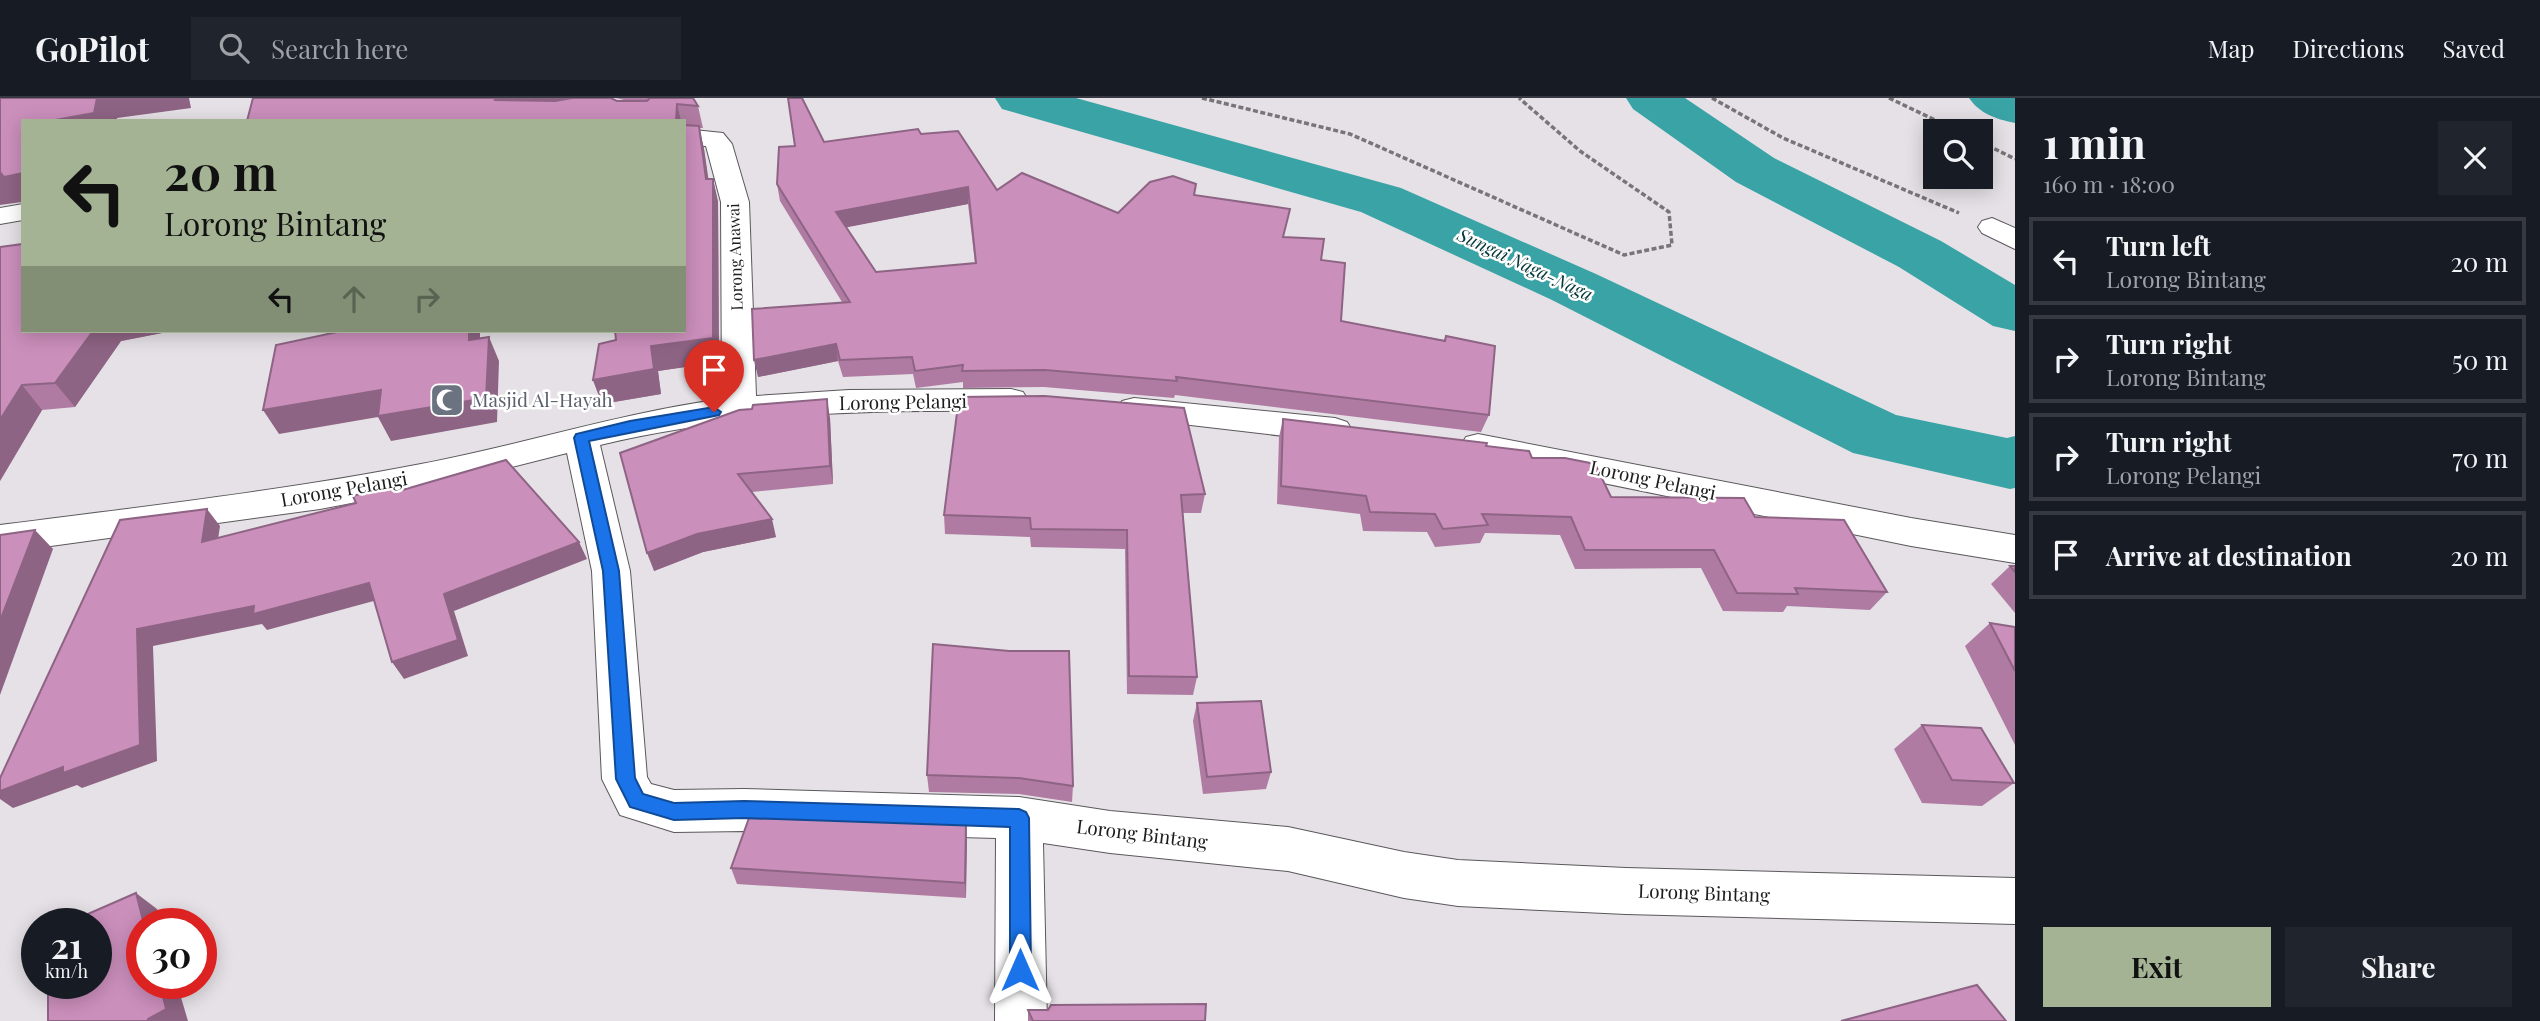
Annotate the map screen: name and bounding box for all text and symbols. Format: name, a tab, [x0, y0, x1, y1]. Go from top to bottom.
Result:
search box	[191, 17, 681, 80]
text: GoPilot	[35, 26, 149, 70]
icon: search	[215, 29, 253, 67]
text: Search here	[271, 31, 408, 66]
text: Map	[2208, 32, 2254, 64]
text: Directions	[2292, 32, 2405, 64]
text: Saved	[2443, 32, 2505, 64]
text: 1 min	[2043, 114, 2146, 170]
map controls	[1923, 119, 1993, 189]
button: search	[1923, 119, 1993, 189]
button: close	[2438, 121, 2512, 195]
text: 20 m	[164, 138, 277, 203]
icon: left	[49, 147, 140, 238]
text: 160 m · 18:00	[2043, 168, 2175, 199]
text: Lorong Bintang	[164, 201, 386, 244]
street label: Lorong Anawai	[722, 203, 747, 311]
water label: Sungai Naga-Naga	[1453, 222, 1597, 306]
text: Turn left	[2106, 228, 2211, 263]
icon: left	[2047, 242, 2085, 280]
text: 20 m	[2450, 244, 2508, 279]
text: Lorong Bintang	[2106, 263, 2266, 294]
icon: left	[262, 280, 300, 318]
icon: ahead	[335, 280, 373, 318]
icon: right	[408, 280, 446, 318]
text: Turn right	[2106, 326, 2232, 361]
pin	[684, 340, 744, 412]
icon: right	[2047, 340, 2085, 378]
text: 50 m	[2452, 342, 2508, 377]
icon: arrive	[695, 351, 733, 389]
text: Lorong Bintang	[2106, 361, 2266, 392]
mosque icon: Masjid Al-Hayah	[428, 381, 466, 419]
place label: Masjid Al-Hayah	[472, 386, 613, 412]
street label: Lorong Pelangi	[839, 387, 968, 415]
text: Turn right	[2106, 424, 2232, 459]
icon: right	[2047, 438, 2085, 476]
text: 70 m	[2452, 440, 2508, 475]
street label: Lorong Pelangi	[1588, 453, 1719, 505]
text: Lorong Pelangi	[2106, 459, 2261, 490]
street label: Lorong Pelangi	[278, 464, 410, 512]
icon: arrive	[2047, 536, 2085, 574]
text: Arrive at destination	[2106, 538, 2352, 573]
text: 20 m	[2450, 538, 2508, 573]
street label: Lorong Bintang	[1075, 812, 1209, 854]
street label: Lorong Bintang	[1638, 877, 1770, 907]
speed limit sign: 30	[126, 908, 217, 999]
text: 21	[51, 921, 82, 968]
button: Exit	[2043, 927, 2271, 1007]
button: Share	[2285, 927, 2512, 1007]
position arrow	[983, 933, 1057, 1007]
text: km/h	[45, 959, 88, 983]

